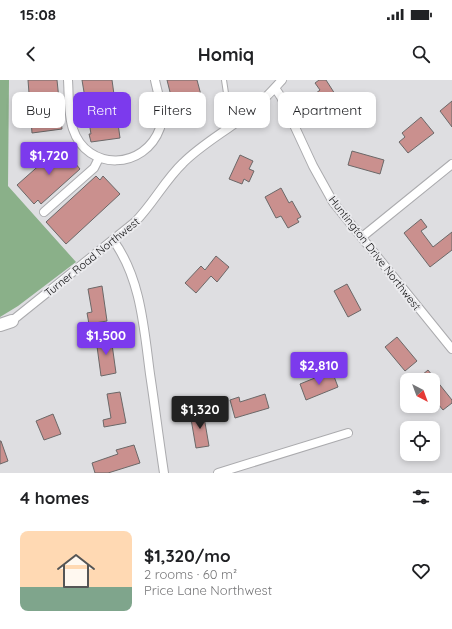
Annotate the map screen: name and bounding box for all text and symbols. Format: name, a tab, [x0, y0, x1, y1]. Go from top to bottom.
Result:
text: 15:08	[20, 5, 56, 24]
icon: back	[20, 43, 42, 65]
text: Homiq	[198, 43, 254, 66]
icon: search	[410, 43, 432, 65]
chip: Buy	[12, 92, 65, 128]
chip: Rent	[73, 92, 131, 128]
chip: Filters	[139, 92, 206, 128]
chip: New	[214, 92, 270, 128]
chip: Apartment	[278, 92, 376, 128]
pin: $1,720	[16, 142, 82, 176]
text: $1,720	[30, 147, 68, 163]
street label: Huntington Drive Northwest	[326, 193, 424, 313]
street label: Turner Road Northwest	[42, 214, 143, 300]
pin: $1,500	[73, 322, 139, 356]
text: $1,500	[86, 327, 126, 343]
pin: $2,810	[286, 352, 352, 386]
text: $2,810	[300, 357, 338, 373]
north arrow	[400, 373, 440, 413]
map controls	[400, 373, 440, 461]
pin: $1,320	[167, 396, 233, 430]
text: $1,320	[181, 401, 219, 417]
button: locate	[400, 421, 440, 461]
icon: filters	[410, 486, 432, 508]
text: 4 homes	[20, 487, 89, 508]
text: $1,320/mo	[144, 545, 231, 566]
icon: home	[52, 547, 100, 595]
icon: heart	[410, 560, 432, 582]
text: 2 rooms · 60 m²	[144, 566, 237, 582]
text: Price Lane Northwest	[144, 582, 272, 598]

